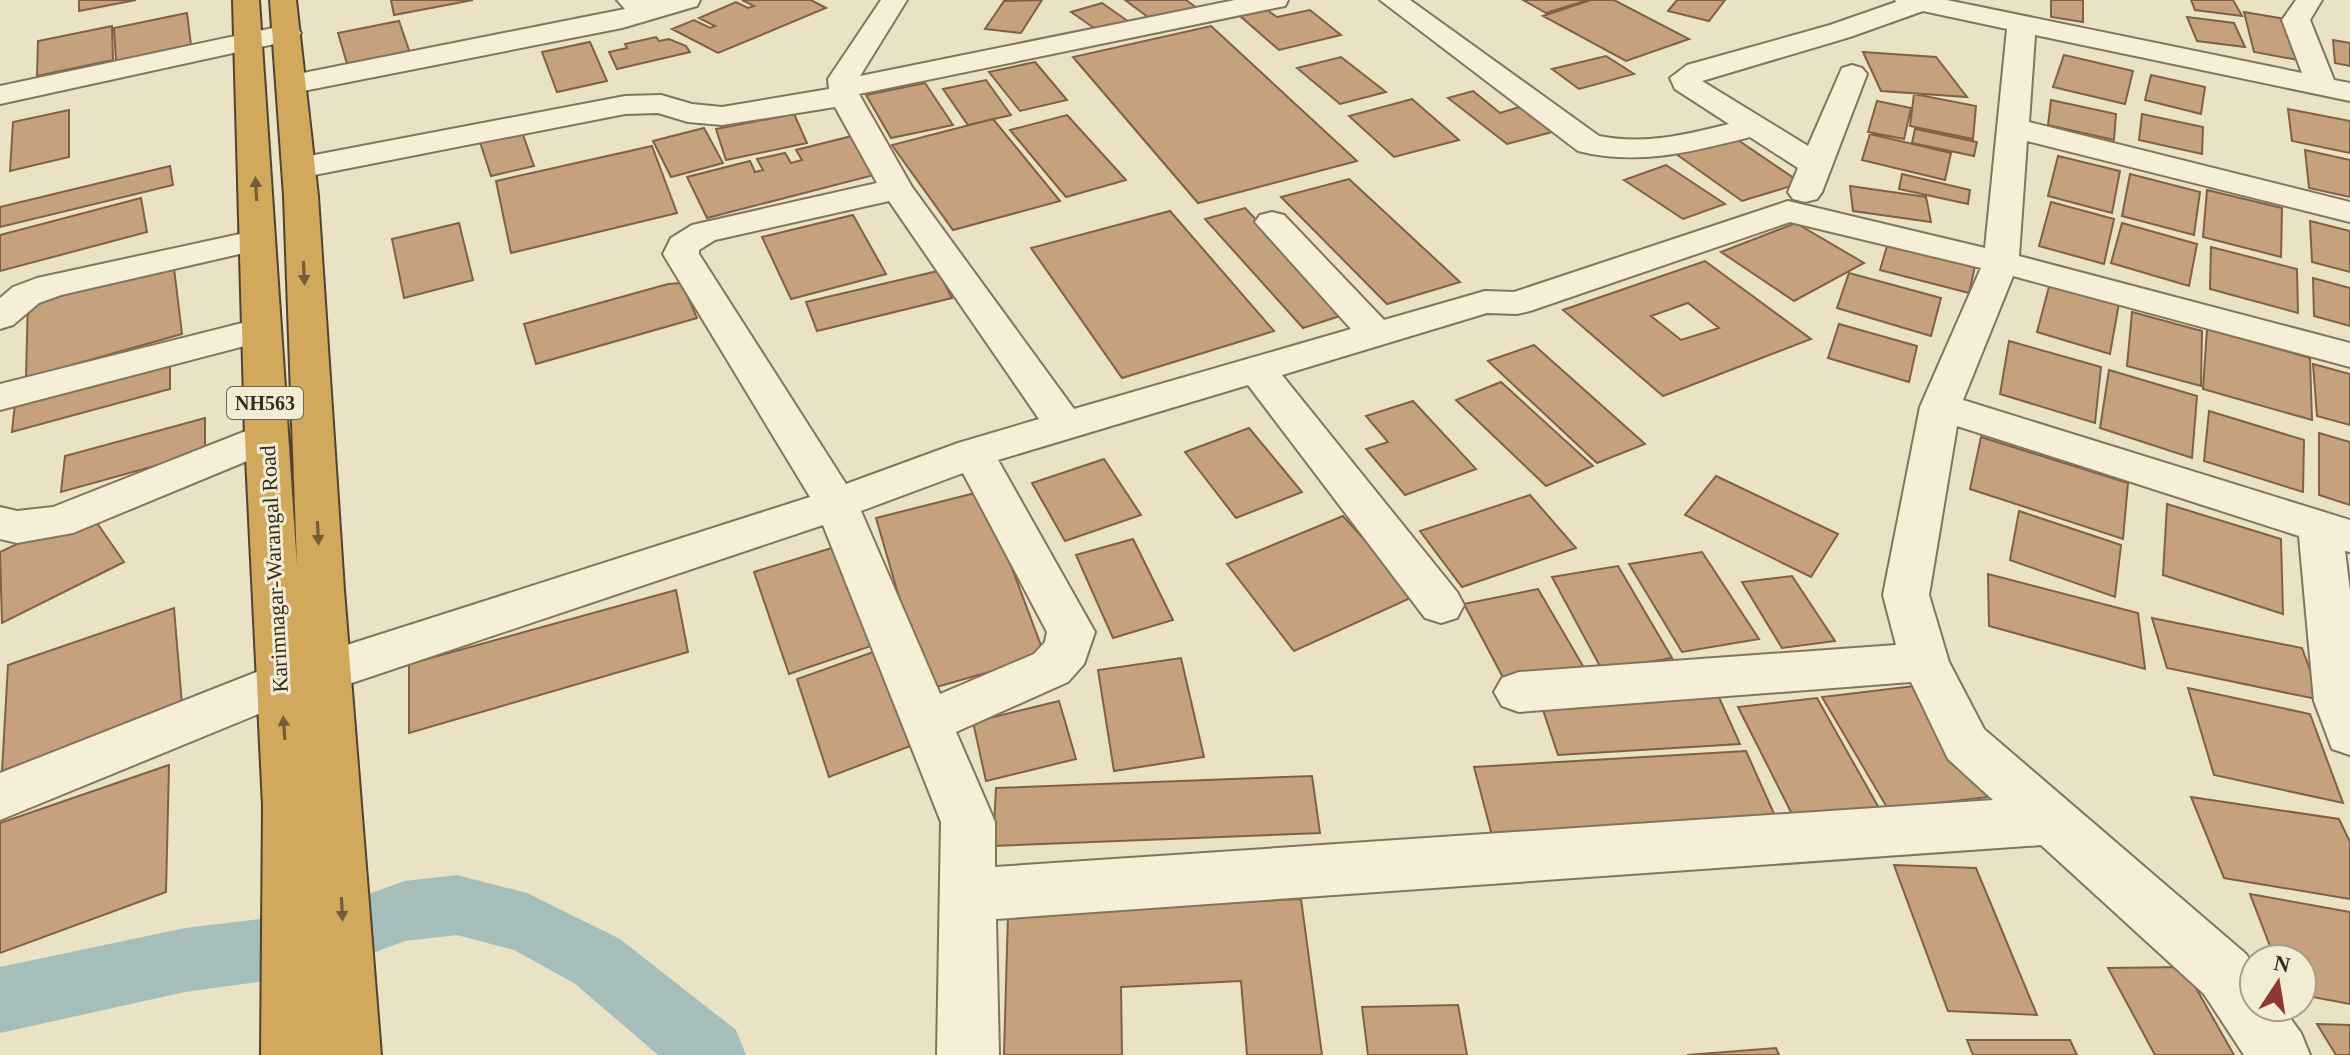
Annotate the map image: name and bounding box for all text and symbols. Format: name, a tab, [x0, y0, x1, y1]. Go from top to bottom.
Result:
one-way arrow	[249, 176, 262, 201]
one-way arrow	[298, 261, 311, 286]
road number: NH563	[227, 387, 303, 419]
street label: Karimnagar-Warangal Road	[255, 445, 293, 693]
one-way arrow	[312, 521, 325, 546]
one-way arrow	[277, 715, 290, 740]
one-way arrow	[336, 897, 349, 922]
north arrow	[2238, 943, 2318, 1023]
text: N	[2272, 950, 2293, 978]

